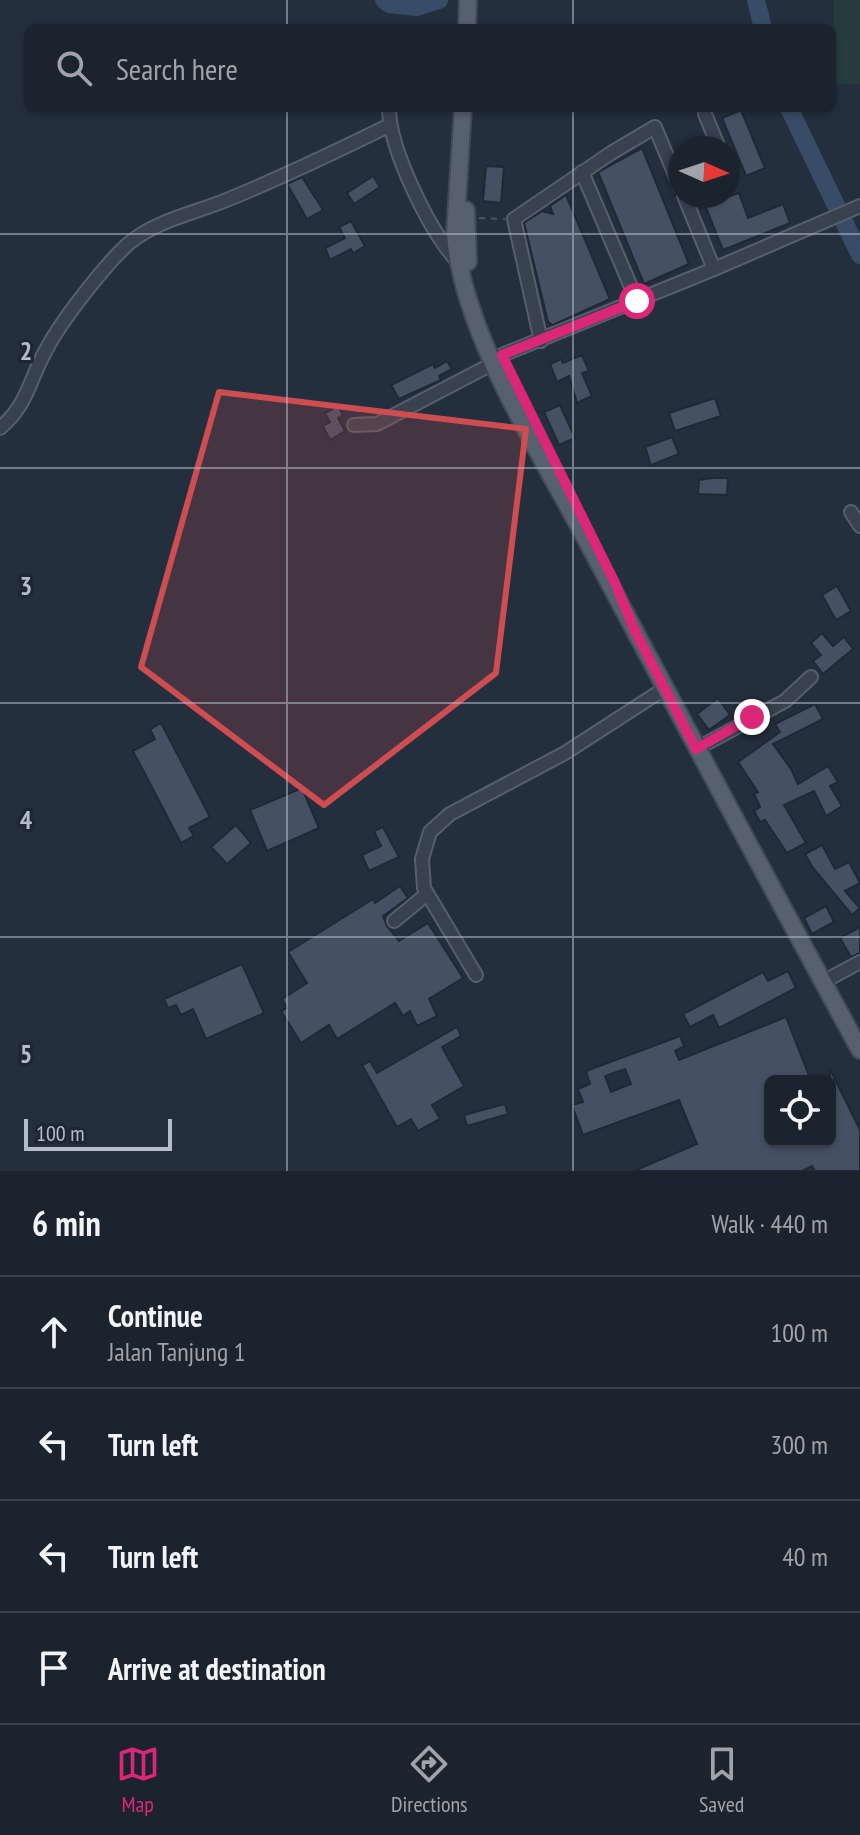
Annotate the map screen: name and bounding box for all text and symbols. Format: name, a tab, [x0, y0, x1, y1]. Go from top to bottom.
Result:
search box	[24, 24, 836, 112]
icon: search	[52, 46, 96, 90]
text: Search here	[116, 49, 238, 88]
north arrow	[668, 136, 740, 208]
route start	[619, 283, 655, 319]
text: 2	[20, 334, 32, 367]
text: 3	[20, 569, 32, 602]
route end	[734, 699, 770, 735]
text: 4	[20, 803, 33, 836]
text: 5	[20, 1037, 32, 1070]
map controls	[764, 1075, 836, 1147]
button: locate	[764, 1075, 836, 1147]
scale bar	[24, 1115, 172, 1151]
text: 100 m	[36, 1119, 85, 1147]
text: 6 min	[32, 1201, 101, 1245]
text: Walk · 440 m	[711, 1207, 828, 1240]
text: Continue	[108, 1296, 203, 1335]
icon: ahead	[32, 1310, 76, 1354]
text: 100 m	[770, 1316, 828, 1349]
text: Jalan Tanjung 1	[108, 1335, 245, 1368]
icon: left	[32, 1422, 76, 1466]
text: Turn left	[108, 1425, 198, 1464]
text: 300 m	[770, 1428, 828, 1461]
icon: left	[32, 1534, 76, 1578]
text: Turn left	[108, 1537, 198, 1576]
text: 40 m	[782, 1540, 828, 1573]
icon: arrive	[32, 1646, 76, 1690]
text: Arrive at destination	[108, 1649, 326, 1688]
tab: Map	[116, 1742, 160, 1818]
tab: Directions	[391, 1742, 468, 1818]
tab: Saved	[699, 1742, 744, 1818]

